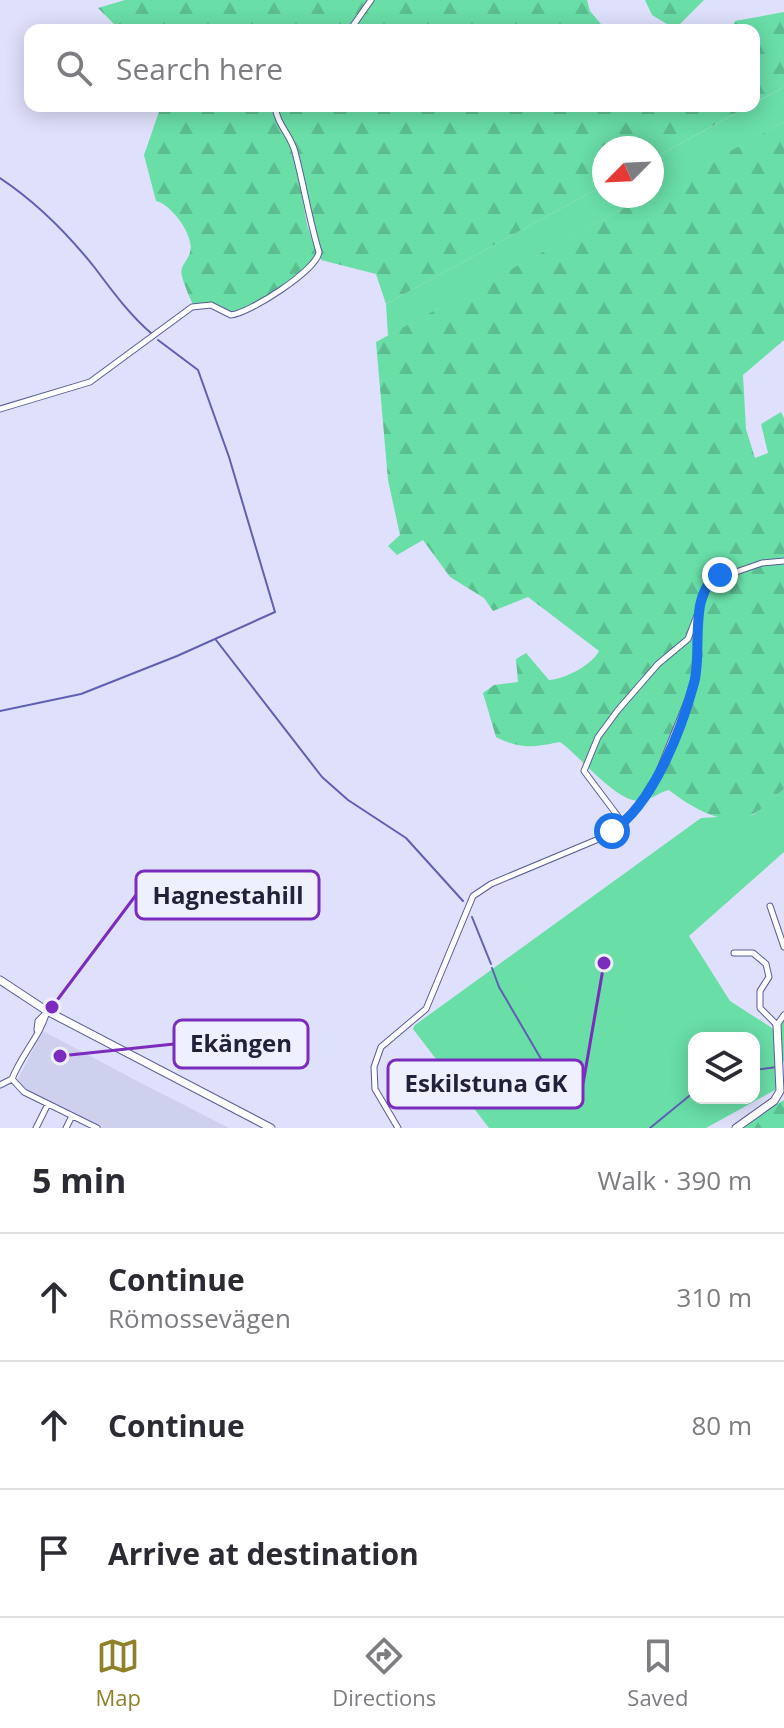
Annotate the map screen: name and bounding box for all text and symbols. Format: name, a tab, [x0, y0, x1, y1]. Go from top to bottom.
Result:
search box	[24, 24, 760, 112]
icon: search	[52, 46, 96, 90]
text: Search here	[116, 48, 283, 89]
north arrow	[592, 136, 664, 208]
route end	[702, 557, 738, 593]
route start	[594, 813, 630, 849]
callout: Hagnestahill	[136, 871, 319, 919]
text: Hagnestahill	[153, 878, 303, 911]
callout: Ekängen	[174, 1020, 308, 1068]
text: Ekängen	[190, 1026, 292, 1059]
map controls	[688, 1032, 760, 1104]
button: layers	[688, 1032, 760, 1104]
callout: Eskilstuna GK	[388, 1060, 583, 1108]
text: Eskilstuna GK	[405, 1066, 567, 1099]
text: 5 min	[32, 1157, 126, 1203]
text: Walk · 390 m	[598, 1162, 752, 1198]
text: Continue	[108, 1259, 245, 1300]
icon: ahead	[32, 1275, 76, 1319]
text: 310 m	[677, 1279, 752, 1315]
text: Römossevägen	[108, 1300, 291, 1336]
icon: ahead	[32, 1403, 76, 1447]
text: Continue	[108, 1405, 245, 1446]
text: 80 m	[691, 1407, 752, 1443]
icon: arrive	[32, 1531, 76, 1575]
text: Arrive at destination	[108, 1533, 419, 1574]
tab: Map	[96, 1634, 141, 1712]
tab: Directions	[332, 1634, 436, 1712]
tab: Saved	[627, 1634, 688, 1712]

